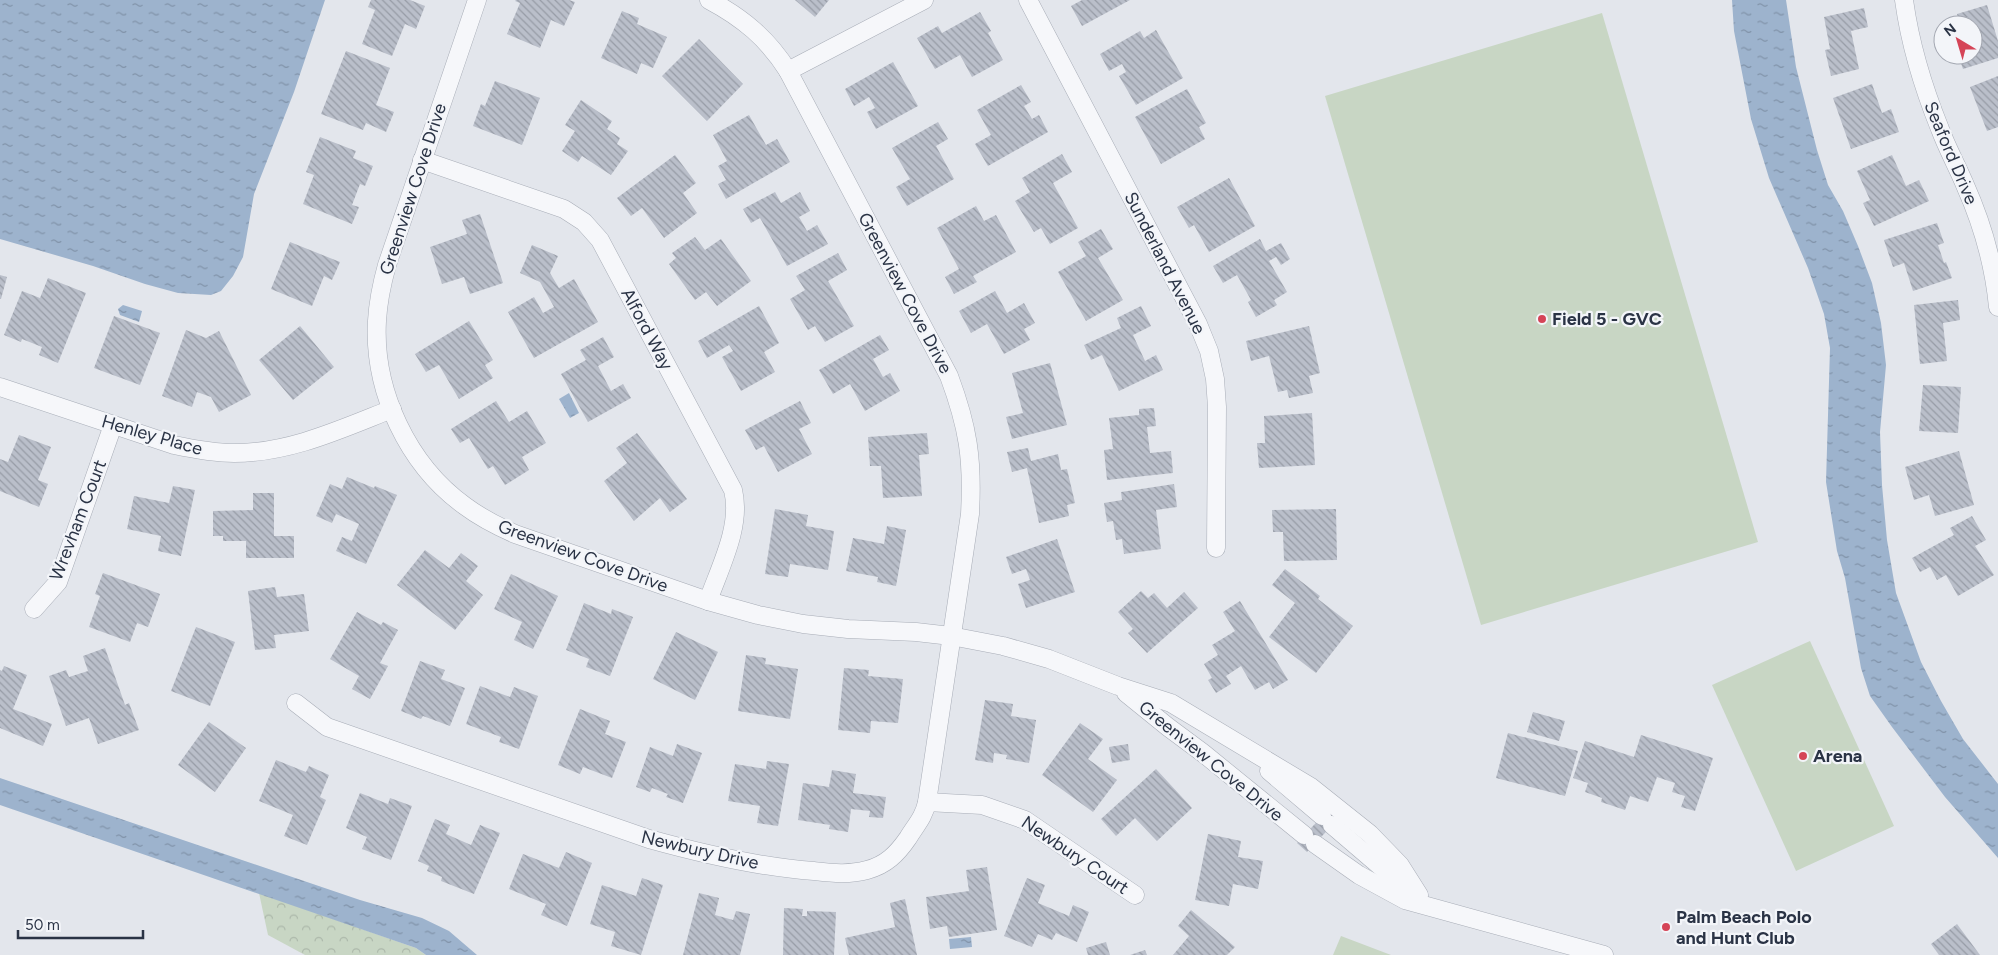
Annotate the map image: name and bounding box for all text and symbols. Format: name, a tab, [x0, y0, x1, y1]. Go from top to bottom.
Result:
north arrow	[1933, 15, 1983, 65]
text: N	[1941, 20, 1960, 40]
street label: Seaford Drive	[1919, 98, 1983, 208]
street label: Greenview Cove Drive	[375, 100, 451, 278]
street label: Sunderland Avenue	[1120, 188, 1210, 338]
street label: Greenview Cove Drive	[853, 209, 957, 377]
street label: Alford Way	[616, 284, 678, 374]
place label: Field 5 - GVC	[1552, 308, 1662, 330]
marker: Field 5 - GVC	[1536, 313, 1548, 325]
street label: Henley Place	[99, 410, 205, 460]
street label: Wrevham Court	[45, 456, 111, 584]
street label: Greenview Cove Drive	[495, 515, 671, 597]
street label: Greenview Cove Drive	[1134, 696, 1288, 826]
place label: Arena	[1813, 745, 1862, 767]
marker: Arena	[1797, 750, 1809, 762]
street label: Newbury Court	[1017, 811, 1133, 899]
street label: Newbury Drive	[639, 826, 761, 874]
place label: Palm Beach Polo and Hunt Club	[1676, 906, 1812, 949]
scale bar	[18, 908, 142, 940]
text: 50 m	[25, 916, 60, 934]
marker: Palm Beach Polo and Hunt Club	[1660, 921, 1672, 933]

